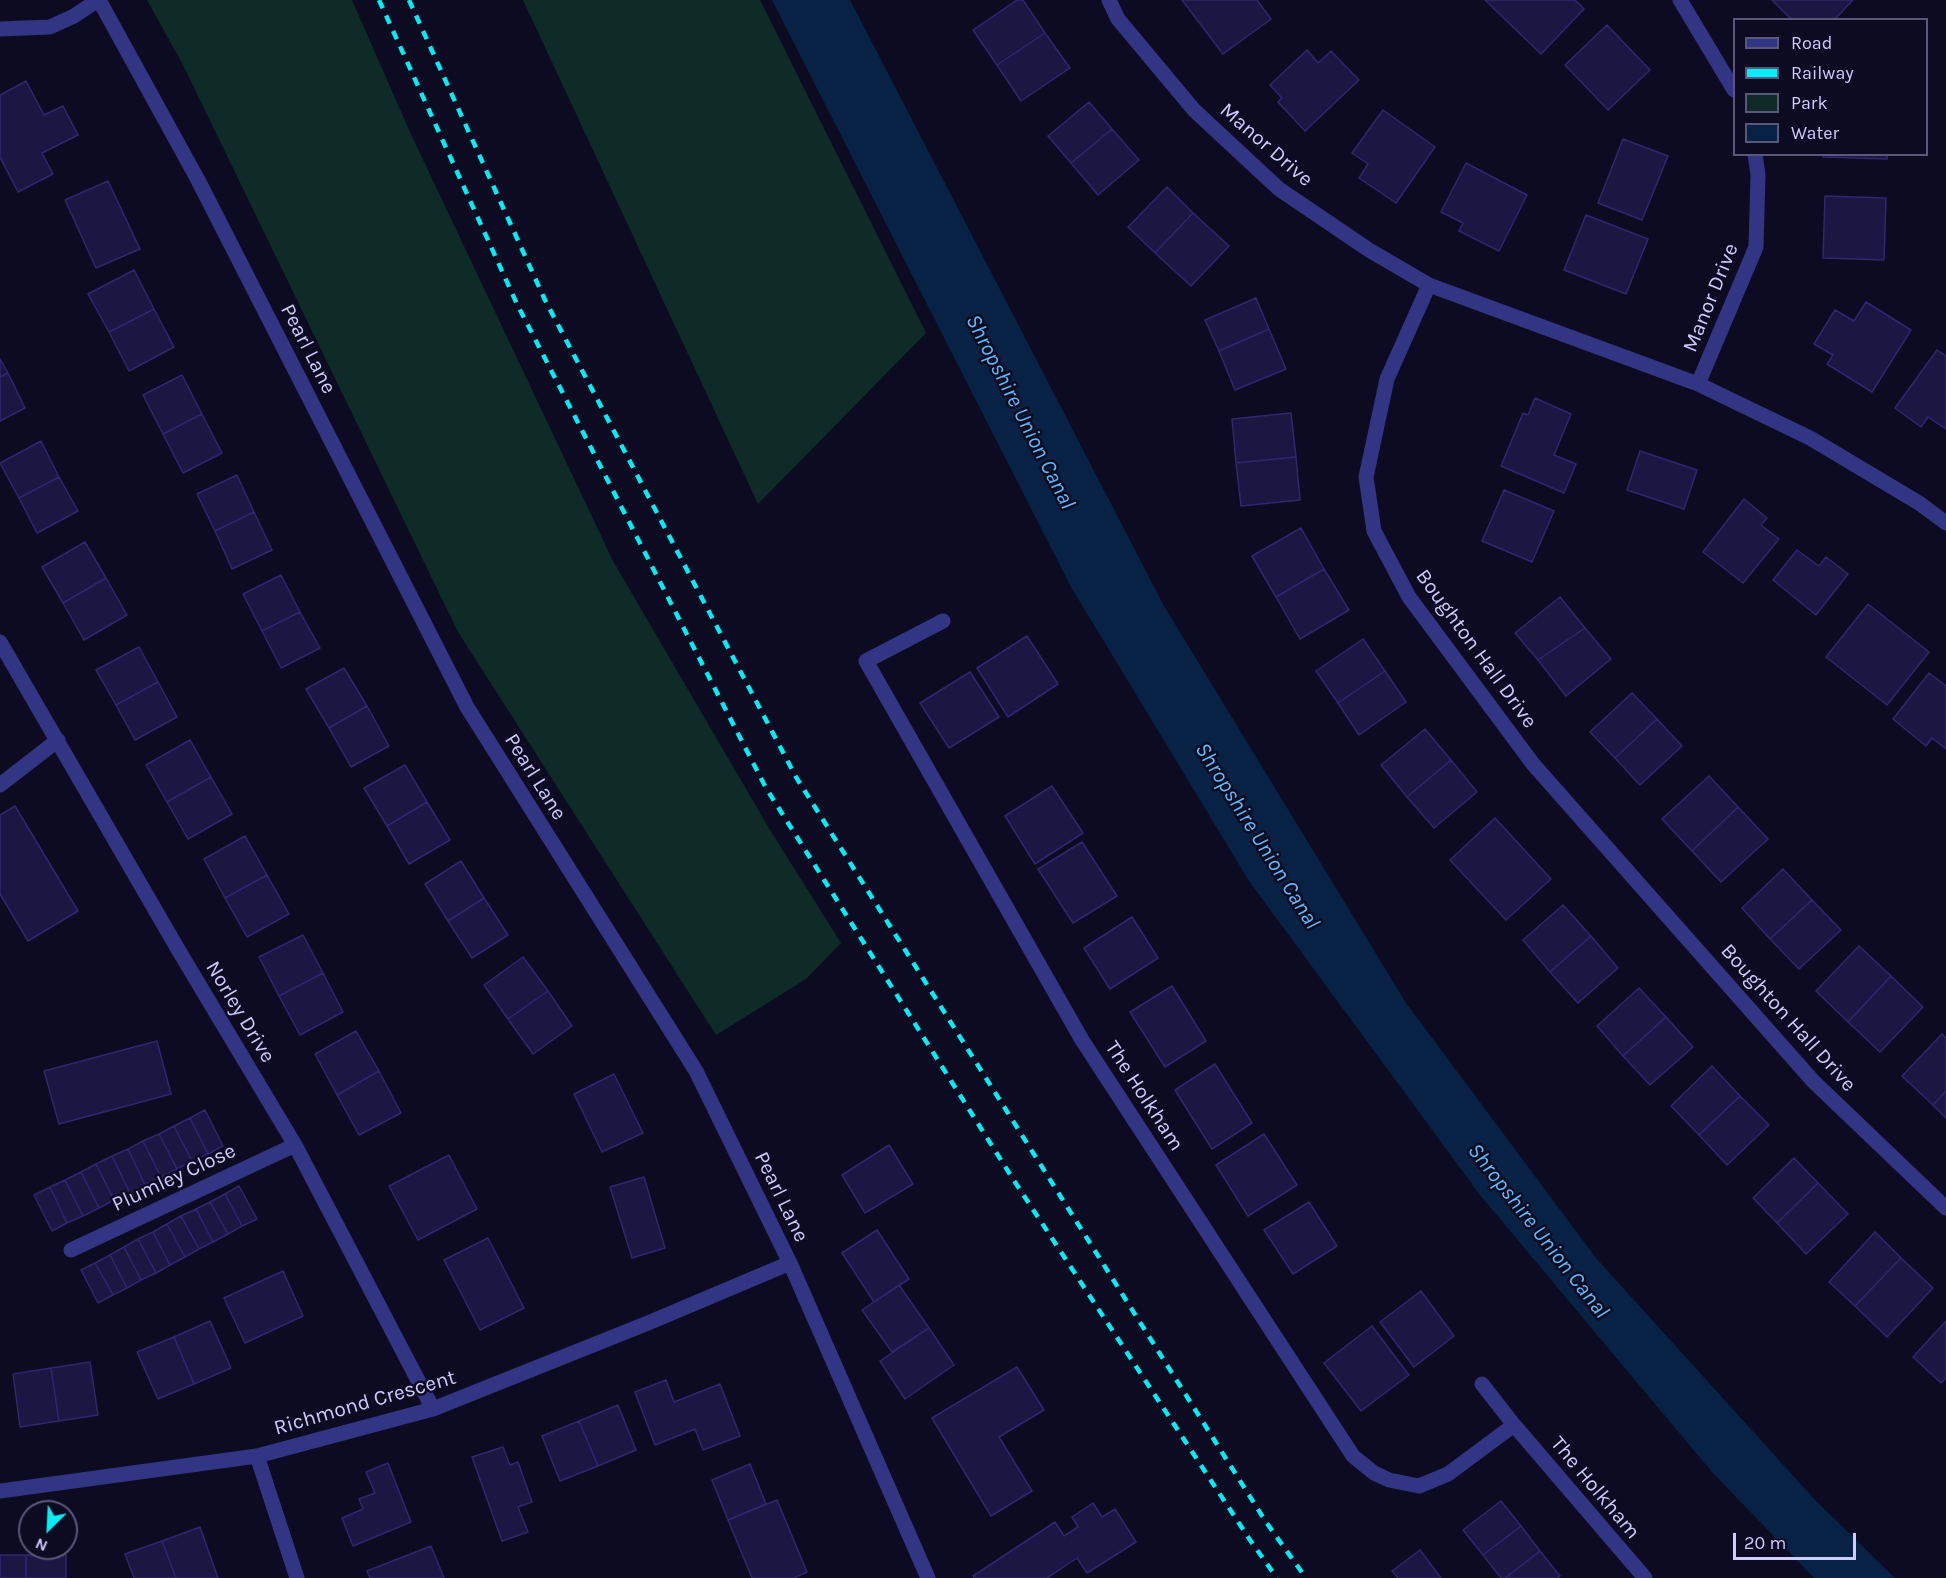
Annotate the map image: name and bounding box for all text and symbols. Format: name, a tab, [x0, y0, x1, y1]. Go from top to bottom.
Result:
legend	[1733, 18, 1928, 156]
text: Road	[1791, 32, 1832, 54]
text: Railway	[1791, 62, 1854, 84]
text: Park	[1791, 92, 1828, 114]
street label: Manor Drive	[1214, 98, 1318, 192]
text: Water	[1791, 122, 1839, 144]
street label: Manor Drive	[1678, 240, 1744, 356]
street label: Pearl Lane	[275, 300, 341, 398]
water label: Shropshire Union Canal	[959, 310, 1081, 514]
street label: Boughton Hall Drive	[1410, 565, 1542, 733]
street label: Pearl Lane	[499, 729, 571, 825]
water label: Shropshire Union Canal	[1189, 738, 1325, 934]
street label: Boughton Hall Drive	[1715, 939, 1861, 1097]
street label: Norley Drive	[200, 957, 280, 1067]
street label: The Holkham	[1099, 1036, 1189, 1156]
street label: Plumley Close	[108, 1138, 240, 1218]
water label: Shropshire Union Canal	[1461, 1138, 1615, 1324]
street label: Pearl Lane	[748, 1148, 814, 1246]
street label: Richmond Crescent	[271, 1365, 459, 1441]
street label: The Holkham	[1545, 1432, 1645, 1544]
north arrow	[18, 1500, 78, 1560]
scale bar	[1736, 1521, 1859, 1559]
text: 20 m	[1744, 1532, 1786, 1554]
text: N	[32, 1534, 50, 1556]

